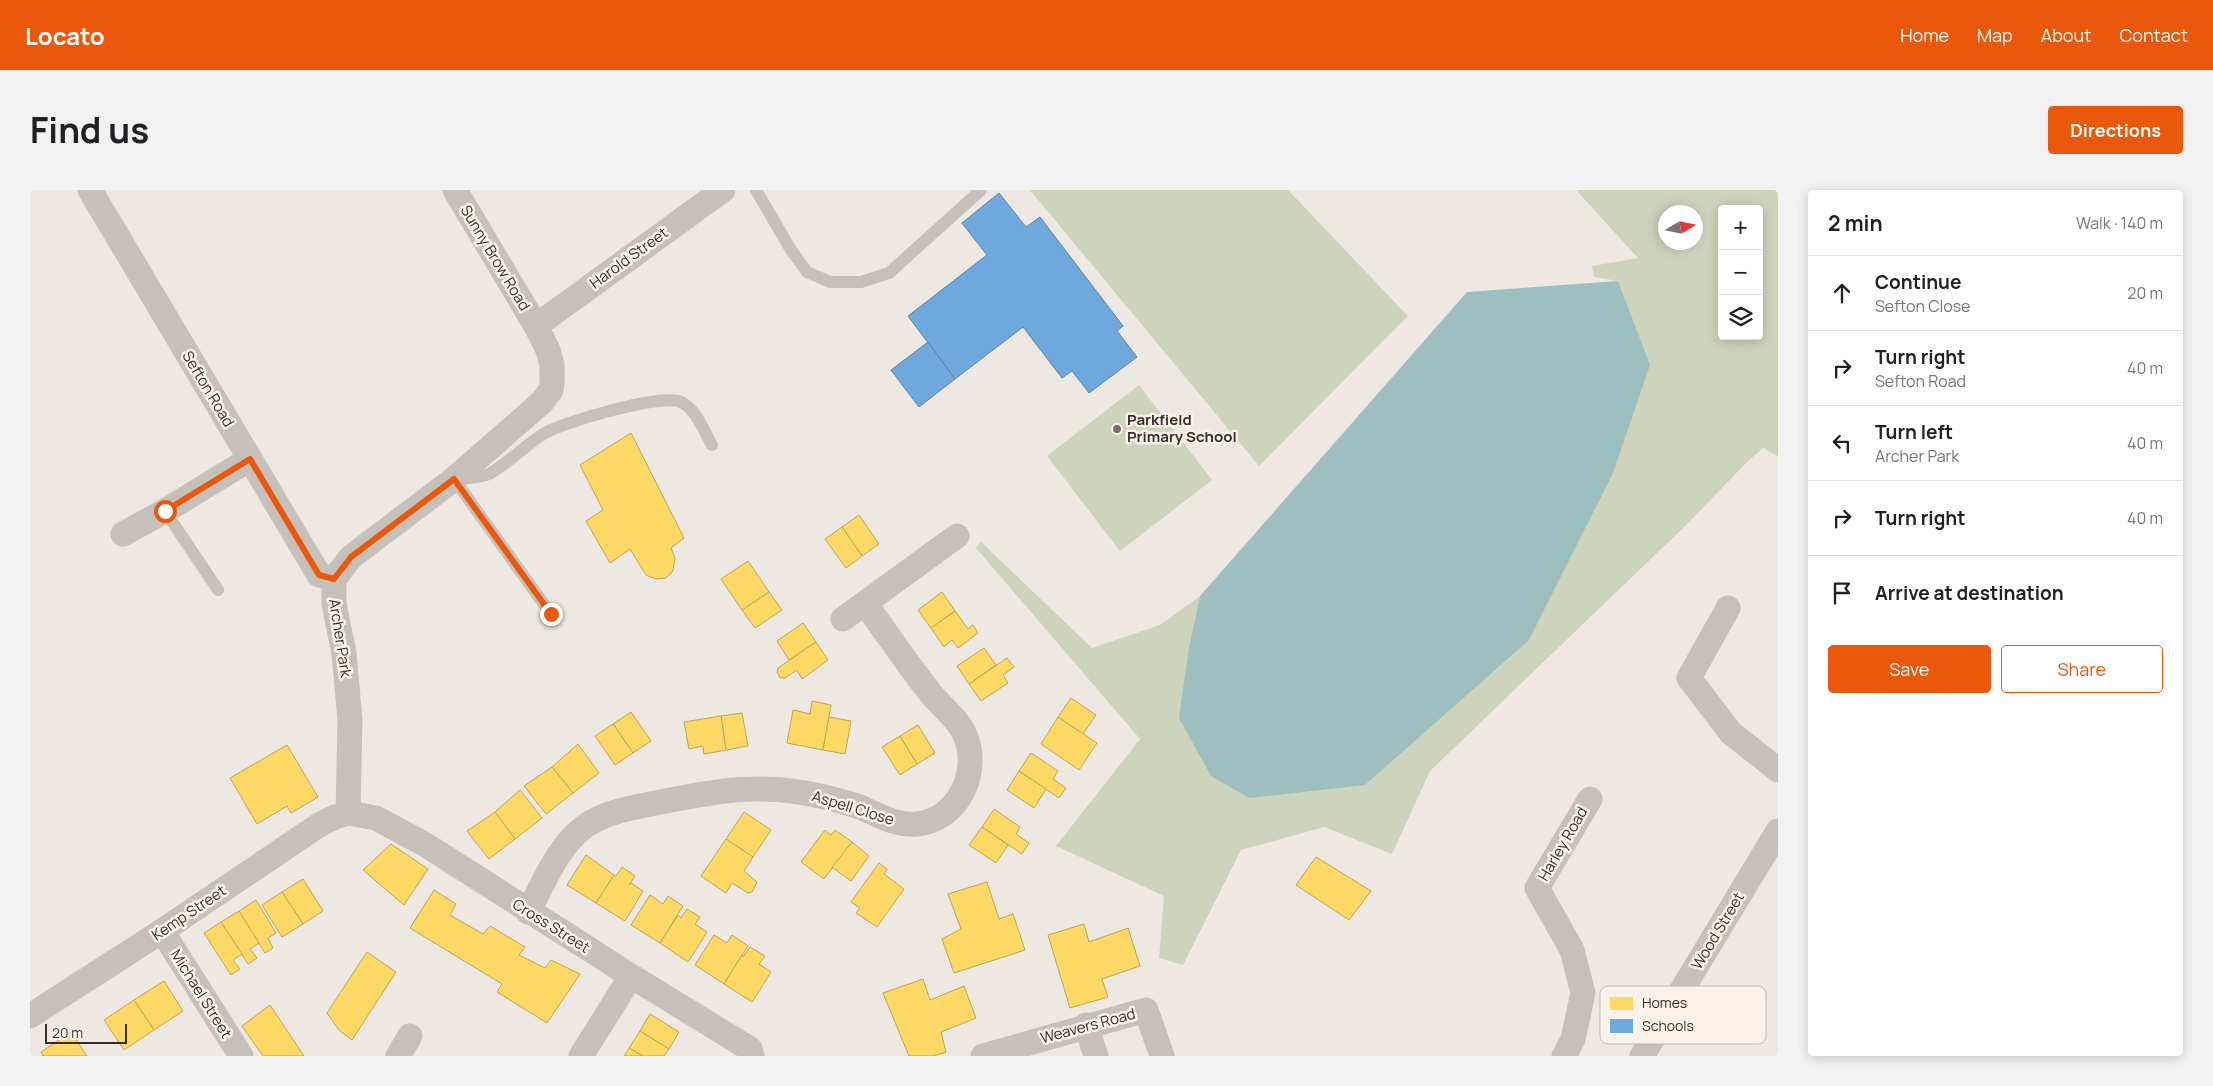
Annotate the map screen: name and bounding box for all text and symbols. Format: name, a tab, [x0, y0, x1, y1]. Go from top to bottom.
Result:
text: Locato	[25, 19, 105, 52]
text: Home	[1900, 23, 1949, 47]
text: Map	[1977, 23, 2013, 47]
text: About	[2041, 23, 2091, 47]
text: Contact	[2119, 23, 2188, 47]
text: Find us	[30, 106, 149, 154]
button: Directions	[2048, 106, 2183, 154]
street label: Sunny Brow Road	[456, 201, 535, 314]
north arrow	[1658, 205, 1703, 250]
map controls	[1718, 205, 1763, 340]
button: +	[1718, 205, 1763, 250]
text: 2 min	[1828, 209, 1883, 237]
text: Walk · 140 m	[2076, 212, 2163, 234]
street label: Harold Street	[585, 222, 672, 293]
button: −	[1718, 250, 1763, 295]
text: Continue	[1875, 269, 1961, 295]
icon: ahead	[1828, 279, 1856, 307]
text: 20 m	[2127, 282, 2163, 304]
button: layers	[1718, 295, 1763, 340]
text: Sefton Close	[1875, 295, 1970, 317]
text: Turn right	[1875, 344, 1965, 370]
street label: Sefton Road	[177, 347, 239, 431]
icon: right	[1828, 354, 1856, 382]
text: 40 m	[2127, 357, 2163, 379]
text: Sefton Road	[1875, 370, 1966, 392]
place label: Parkfield Primary School	[1127, 409, 1237, 447]
text: Turn left	[1875, 419, 1953, 445]
marker: Parkfield Primary School	[1111, 423, 1123, 435]
icon: left	[1828, 429, 1856, 457]
text: 40 m	[2127, 432, 2163, 454]
text: Archer Park	[1875, 445, 1959, 467]
route start	[154, 500, 177, 523]
icon: right	[1828, 504, 1856, 532]
text: Turn right	[1875, 505, 1965, 531]
text: 40 m	[2127, 507, 2163, 529]
icon: arrive	[1828, 579, 1856, 607]
text: Arrive at destination	[1875, 580, 2064, 606]
street label: Archer Park	[324, 597, 357, 679]
route end	[540, 603, 563, 626]
button: Save	[1828, 645, 1991, 693]
button: Share	[2001, 645, 2163, 693]
street label: Aspell Close	[810, 785, 897, 830]
street label: Harley Road	[1533, 803, 1592, 885]
street label: Kemp Street	[147, 880, 230, 945]
street label: Wood Street	[1686, 888, 1749, 973]
street label: Cross Street	[509, 893, 594, 958]
street label: Michael Street	[166, 945, 237, 1042]
legend	[1600, 986, 1766, 1044]
text: Homes	[1642, 993, 1687, 1012]
street label: Weavers Road	[1038, 1003, 1138, 1048]
text: Schools	[1642, 1016, 1694, 1035]
scale bar	[45, 1021, 128, 1044]
text: 20 m	[52, 1023, 83, 1042]

